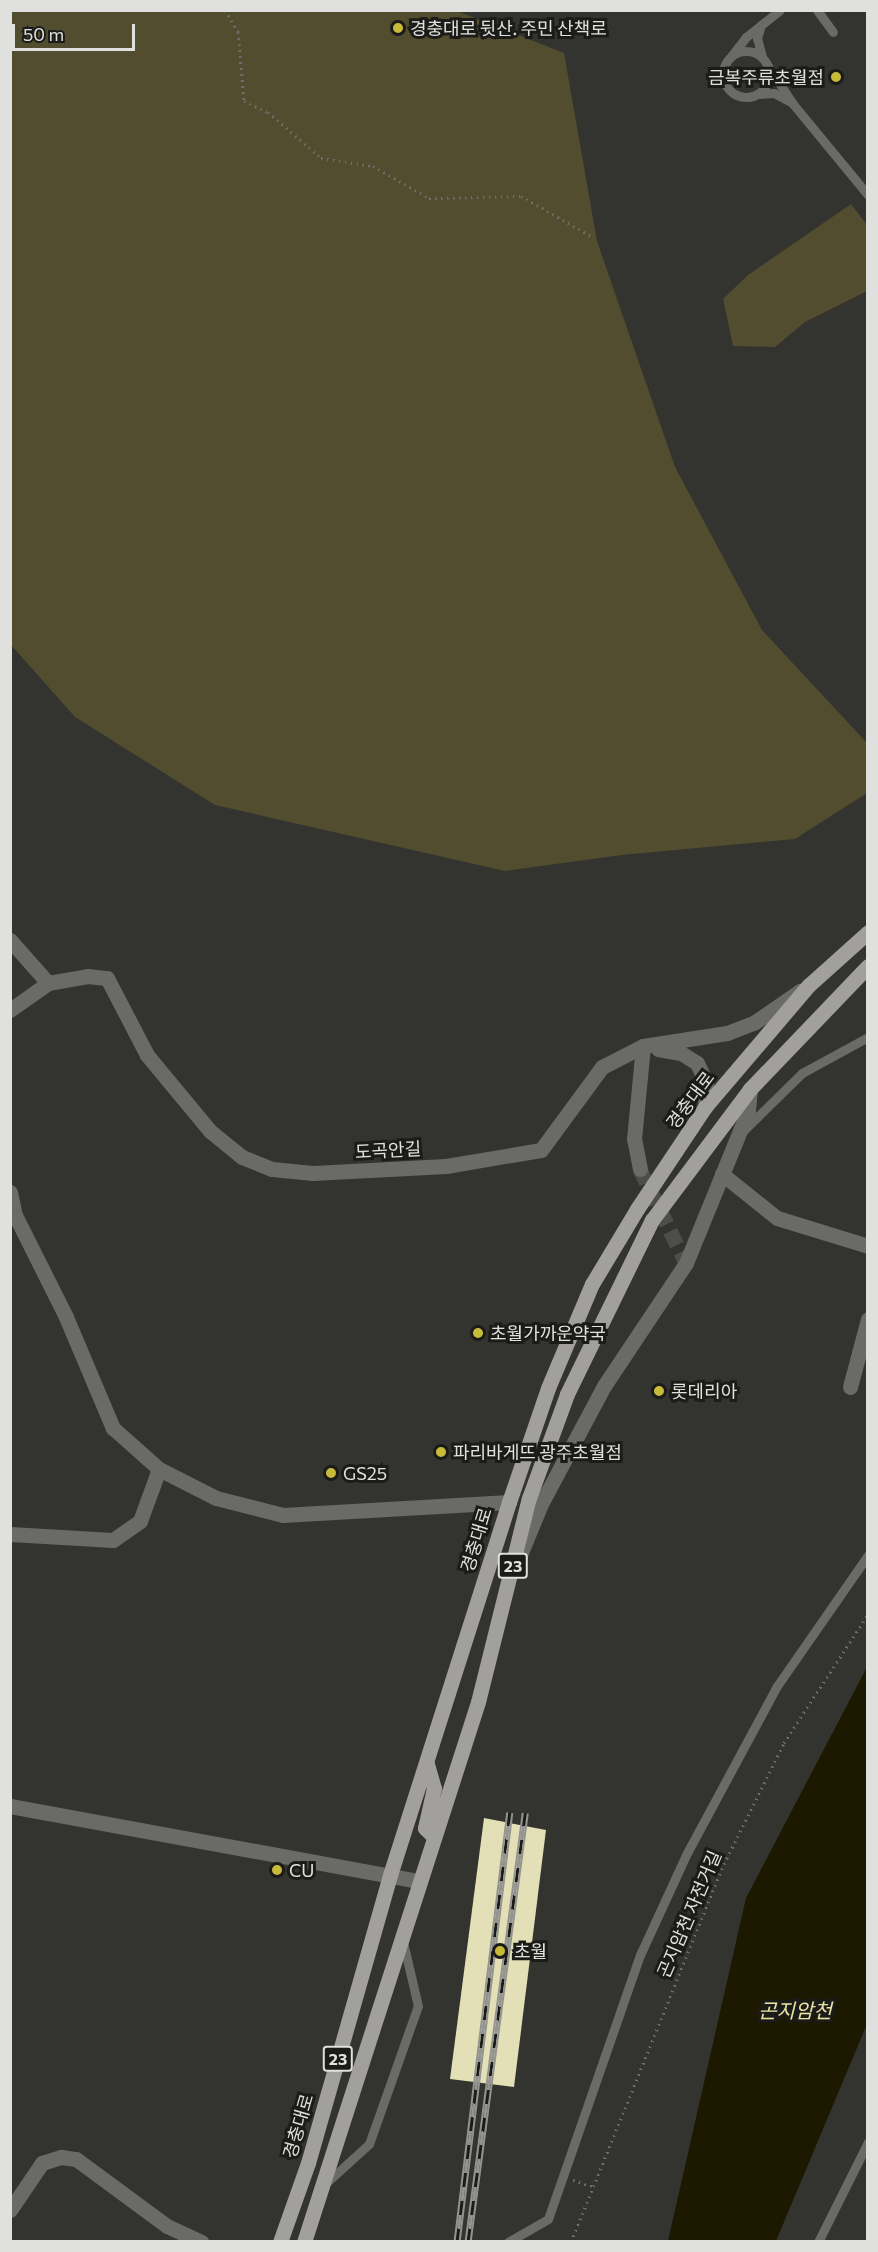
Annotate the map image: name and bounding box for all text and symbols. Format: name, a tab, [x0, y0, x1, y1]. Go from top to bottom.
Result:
scale bar	[15, 12, 138, 50]
place label: 경충대로 뒷산. 주민 산책로	[410, 17, 607, 39]
marker: 경충대로 뒷산. 주민 산책로	[391, 21, 405, 35]
text: 50 m	[23, 23, 64, 45]
place label: 금복주류초월점	[708, 66, 824, 88]
marker: 금복주류초월점	[829, 70, 843, 84]
street label: 경충대로	[661, 1067, 719, 1133]
street label: 도곡안길	[354, 1137, 422, 1163]
place label: 초월가까운약국	[490, 1322, 606, 1344]
marker: 초월가까운약국	[471, 1326, 485, 1340]
place label: 롯데리아	[671, 1380, 737, 1402]
marker: 롯데리아	[652, 1384, 666, 1398]
place label: 파리바게뜨 광주초월점	[453, 1441, 622, 1463]
marker: 파리바게뜨 광주초월점	[434, 1445, 448, 1459]
place label: GS25	[343, 1462, 387, 1484]
marker: GS25	[324, 1466, 338, 1480]
street label: 경충대로	[456, 1505, 496, 1575]
road number: 23	[496, 1553, 530, 1579]
street label: 곤지암천 자전거길	[653, 1847, 725, 1981]
place label: CU	[289, 1859, 314, 1881]
marker: CU	[270, 1863, 284, 1877]
place label: 초월	[514, 1940, 547, 1962]
marker: 초월	[491, 1942, 509, 1960]
water label: 곤지암천	[758, 1998, 832, 2022]
road number: 23	[322, 2046, 354, 2072]
street label: 경충대로	[278, 2091, 318, 2161]

